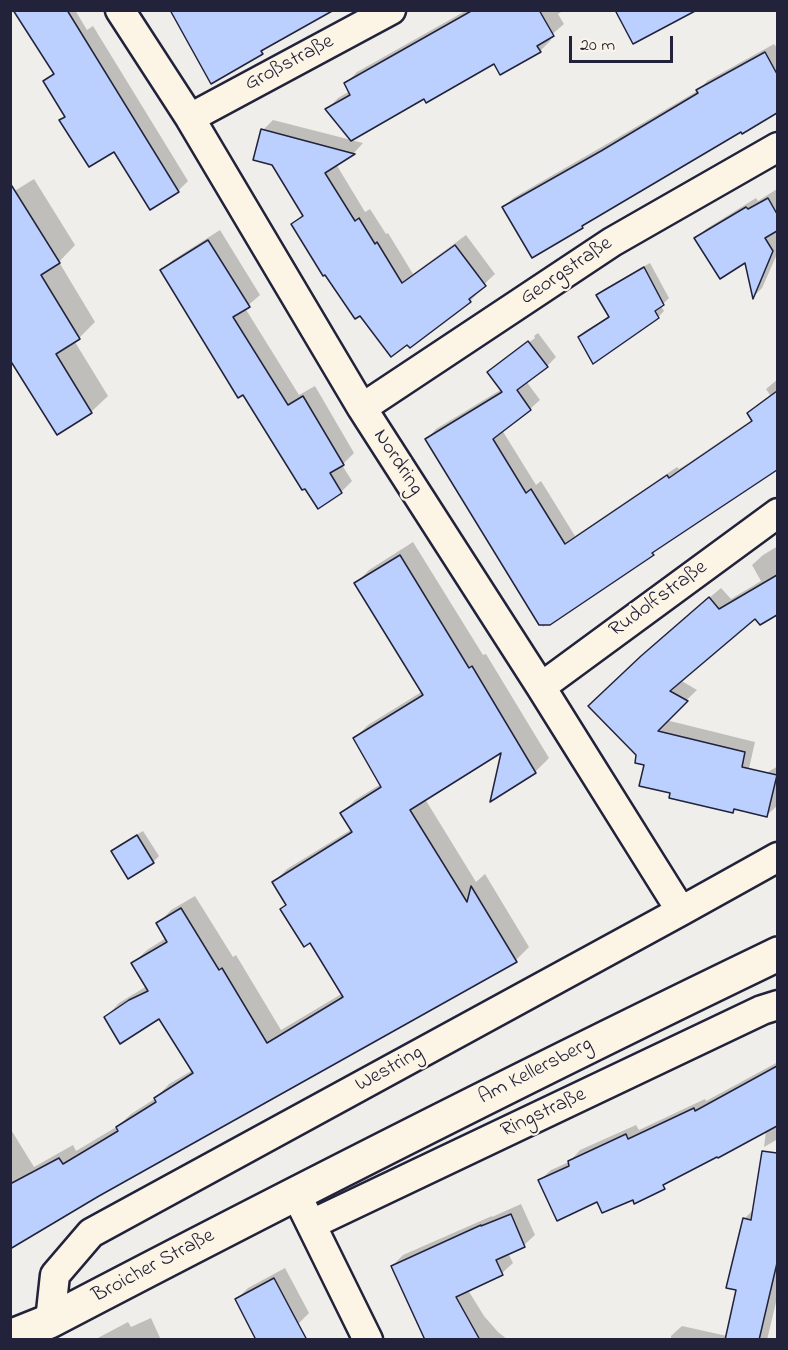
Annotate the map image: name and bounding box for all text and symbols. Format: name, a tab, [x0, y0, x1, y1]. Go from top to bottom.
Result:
scale bar	[572, 24, 676, 62]
street label: Großstraße	[241, 30, 339, 98]
text: 20 m	[580, 33, 615, 59]
street label: Georgstraße	[516, 232, 618, 312]
street label: Nordring	[366, 425, 428, 501]
street label: Rudolfstraße	[605, 556, 713, 644]
street label: Am Kellersberg	[475, 1033, 597, 1111]
street label: Westring	[352, 1041, 428, 1099]
street label: Ringstraße	[497, 1083, 591, 1145]
street label: Broicher Straße	[89, 1224, 219, 1310]

